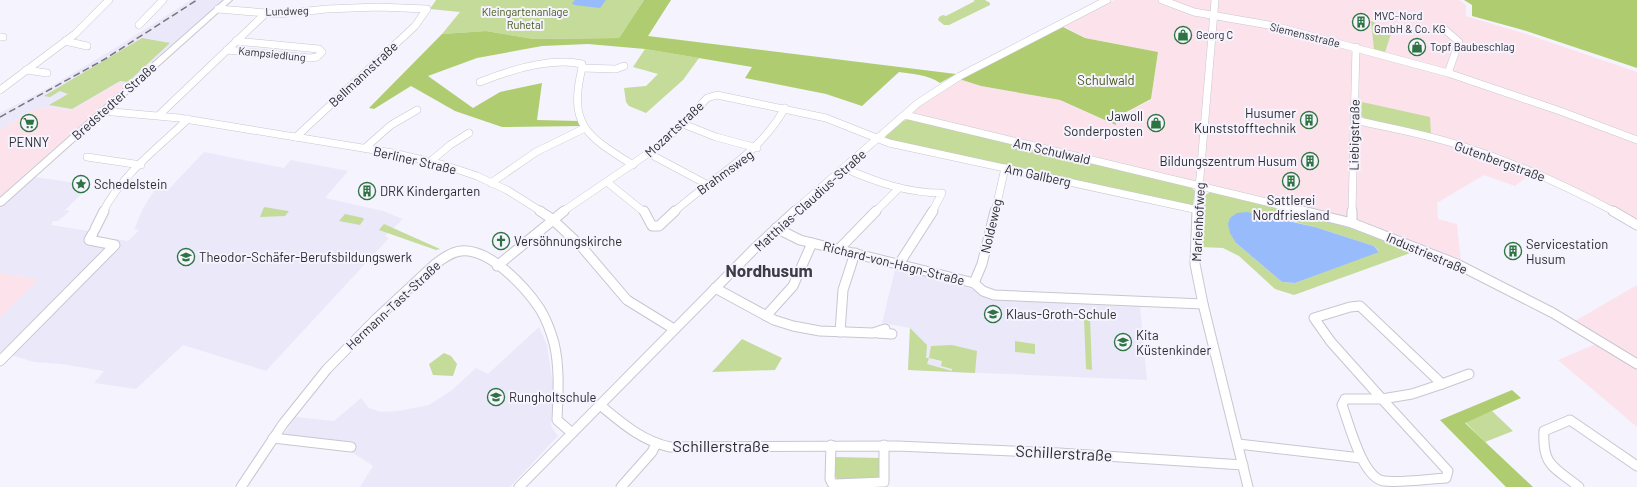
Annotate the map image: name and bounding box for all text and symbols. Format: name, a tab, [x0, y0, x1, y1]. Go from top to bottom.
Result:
street label: Lundweg	[265, 3, 309, 18]
park label: Kleingartenanlage Ruhetal	[482, 5, 568, 31]
place label: MVC-Nord GmbH & Co. KG	[1374, 9, 1446, 35]
building icon: MVC-Nord GmbH & Co. KG	[1351, 12, 1371, 32]
street label: Siemensstraße	[1269, 20, 1342, 50]
shop icon: Georg C	[1173, 25, 1193, 45]
place label: Georg C	[1196, 28, 1233, 41]
shop icon: Topf Baubeschlag	[1407, 37, 1427, 57]
street label: Bellmannstraße	[325, 38, 401, 110]
place label: Topf Baubeschlag	[1430, 40, 1515, 53]
street label: Kampsiedlung	[238, 43, 307, 64]
street label: Bredstedter Straße	[68, 59, 160, 143]
park label: Schulwald	[1077, 72, 1135, 88]
street label: Mozartstraße	[641, 98, 707, 160]
street label: Liebigstraße	[1345, 99, 1363, 171]
place label: Husumer Kunststofftechnik	[1194, 105, 1296, 136]
place label: Jawoll Sonderposten	[1064, 108, 1143, 139]
building icon: Husumer Kunststofftechnik	[1299, 110, 1319, 130]
supermarket icon: PENNY	[19, 113, 39, 133]
shop icon: Jawoll Sonderposten	[1146, 113, 1166, 133]
place label: PENNY	[9, 134, 49, 150]
street label: Am Schulwald	[1012, 134, 1092, 168]
street label: Gutenbergstraße	[1453, 137, 1548, 185]
street label: Berliner Straße	[372, 143, 458, 177]
street label: Brahmsweg	[694, 146, 756, 198]
street label: Matthias-Claudius-Straße	[751, 146, 869, 254]
building icon: Bildungszentrum Husum	[1300, 151, 1320, 171]
place label: Bildungszentrum Husum	[1159, 153, 1297, 169]
street label: Am Gallberg	[1003, 160, 1073, 190]
building icon: Sattlerei Nordfriesland	[1281, 171, 1301, 191]
place icon: Schedelstein	[71, 174, 91, 194]
place label: Schedelstein	[94, 176, 167, 192]
building icon: DRK Kindergarten	[357, 181, 377, 201]
street label: Marienhofweg	[1188, 182, 1208, 262]
place label: DRK Kindergarten	[380, 183, 480, 199]
place label: Sattlerei Nordfriesland	[1252, 192, 1330, 223]
street label: Noldeweg	[977, 197, 1005, 255]
street label: Industriestraße	[1384, 229, 1470, 277]
church icon: Versöhnungskirche	[491, 231, 511, 251]
place label: Versöhnungskirche	[514, 233, 622, 249]
place label: Servicestation Husum	[1526, 236, 1608, 267]
street label: Richard-von-Hagn-Straße	[822, 238, 967, 288]
building icon: Servicestation Husum	[1503, 241, 1523, 261]
school or university icon: Theodor-Schäfer-Berufsbildungswerk	[176, 247, 196, 267]
place label: Theodor-Schäfer-Berufsbildungswerk	[199, 249, 412, 265]
street label: Hermann-Tast-Straße	[342, 257, 444, 353]
district label: Nordhusum	[725, 260, 813, 280]
school or university icon: Klaus-Groth-Schule	[983, 304, 1003, 324]
place label: Klaus-Groth-Schule	[1006, 306, 1117, 322]
place label: Kita Küstenkinder	[1136, 327, 1211, 358]
school or university icon: Kita Küstenkinder	[1113, 332, 1133, 352]
school or university icon: Rungholtschule	[486, 387, 506, 407]
place label: Rungholtschule	[509, 389, 597, 405]
street label: Schillerstraße	[673, 436, 769, 455]
street label: Schillerstraße	[1015, 440, 1113, 465]

